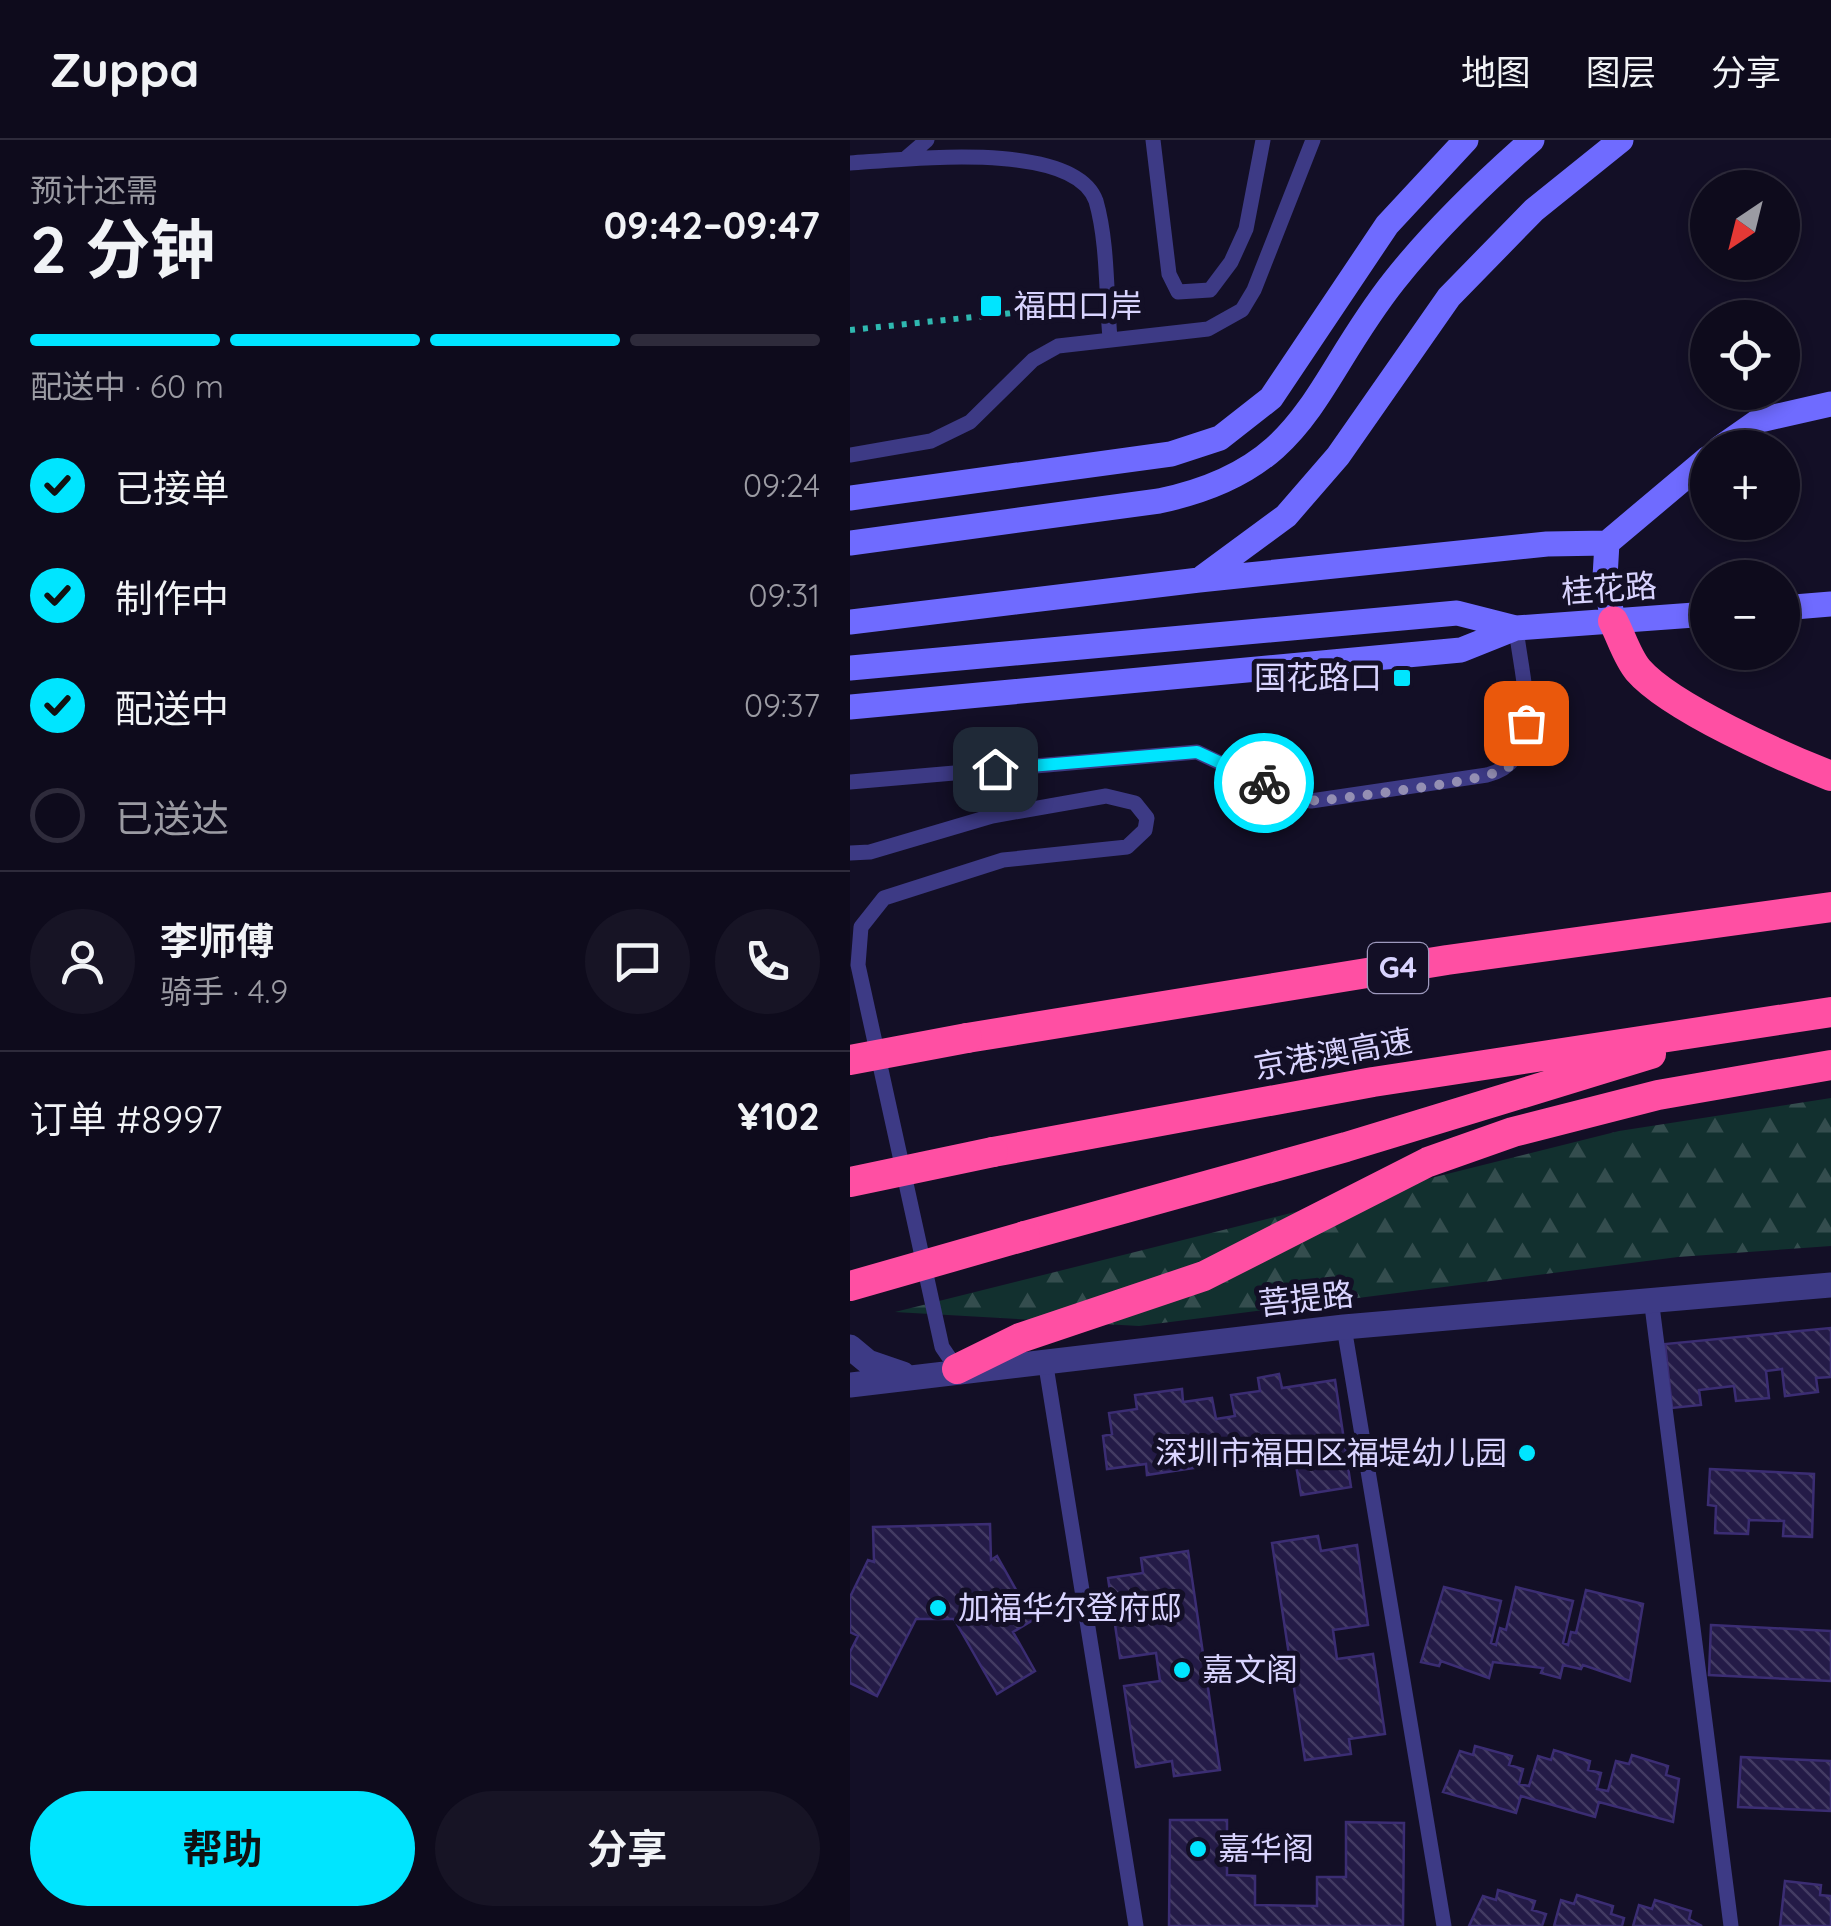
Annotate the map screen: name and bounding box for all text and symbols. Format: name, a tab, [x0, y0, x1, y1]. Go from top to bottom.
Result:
text: Zuppa	[50, 39, 199, 99]
text: 地图	[1461, 50, 1531, 94]
text: 图层	[1586, 50, 1656, 94]
text: 分享	[1711, 50, 1781, 94]
text: 预计还需	[30, 170, 158, 210]
north arrow	[1690, 170, 1800, 280]
map controls	[1690, 170, 1800, 670]
text: 09:42–09:47	[604, 201, 820, 249]
text: 2 分钟	[30, 208, 215, 289]
place label: 福田口岸	[1014, 285, 1142, 325]
marker: 福田口岸	[978, 293, 1004, 319]
button: locate	[1690, 300, 1800, 410]
text: 配送中 · 60 m	[30, 366, 224, 406]
button: +	[1690, 430, 1800, 540]
icon: check	[30, 458, 85, 513]
text: 已接单	[115, 464, 229, 512]
text: 09:24	[743, 465, 820, 505]
button: −	[1690, 560, 1800, 670]
street label: 桂花路	[1560, 565, 1658, 611]
icon: check	[30, 568, 85, 623]
text: 制作中	[115, 574, 229, 622]
text: 09:31	[749, 575, 820, 615]
place label: 国花路口	[1254, 657, 1382, 697]
marker: 国花路口	[1391, 667, 1413, 689]
icon: check	[30, 678, 85, 733]
pin	[1484, 681, 1569, 766]
text: 配送中	[115, 684, 229, 732]
text: 09:37	[744, 685, 820, 725]
icon: bag	[1499, 696, 1554, 751]
pin	[953, 727, 1038, 812]
courier	[1214, 733, 1314, 833]
icon: home	[968, 742, 1023, 797]
icon: bike	[1237, 756, 1292, 811]
text: 已送达	[115, 794, 229, 842]
button: person	[30, 909, 135, 1014]
button: chat	[585, 909, 690, 1014]
button: phone	[715, 909, 820, 1014]
text: 李师傅	[160, 917, 274, 965]
road number: G4	[1368, 943, 1428, 993]
text: 骑手 · 4.9	[160, 971, 288, 1011]
street label: 京港澳高速	[1251, 1019, 1415, 1087]
text: ¥102	[738, 1092, 820, 1140]
text: 订单 #8997	[30, 1095, 223, 1143]
street label: 菩提路	[1256, 1273, 1356, 1323]
place label: 深圳市福田区福堤幼儿园	[1155, 1432, 1507, 1472]
marker: 深圳市福田区福堤幼儿园	[1516, 1442, 1538, 1464]
place label: 加福华尔登府邸	[958, 1587, 1182, 1627]
marker: 加福华尔登府邸	[927, 1597, 949, 1619]
place label: 嘉文阁	[1202, 1649, 1298, 1689]
marker: 嘉文阁	[1171, 1659, 1193, 1681]
button: 帮助	[30, 1791, 415, 1906]
button: 分享	[435, 1791, 820, 1906]
place label: 嘉华阁	[1218, 1828, 1314, 1868]
marker: 嘉华阁	[1187, 1838, 1209, 1860]

